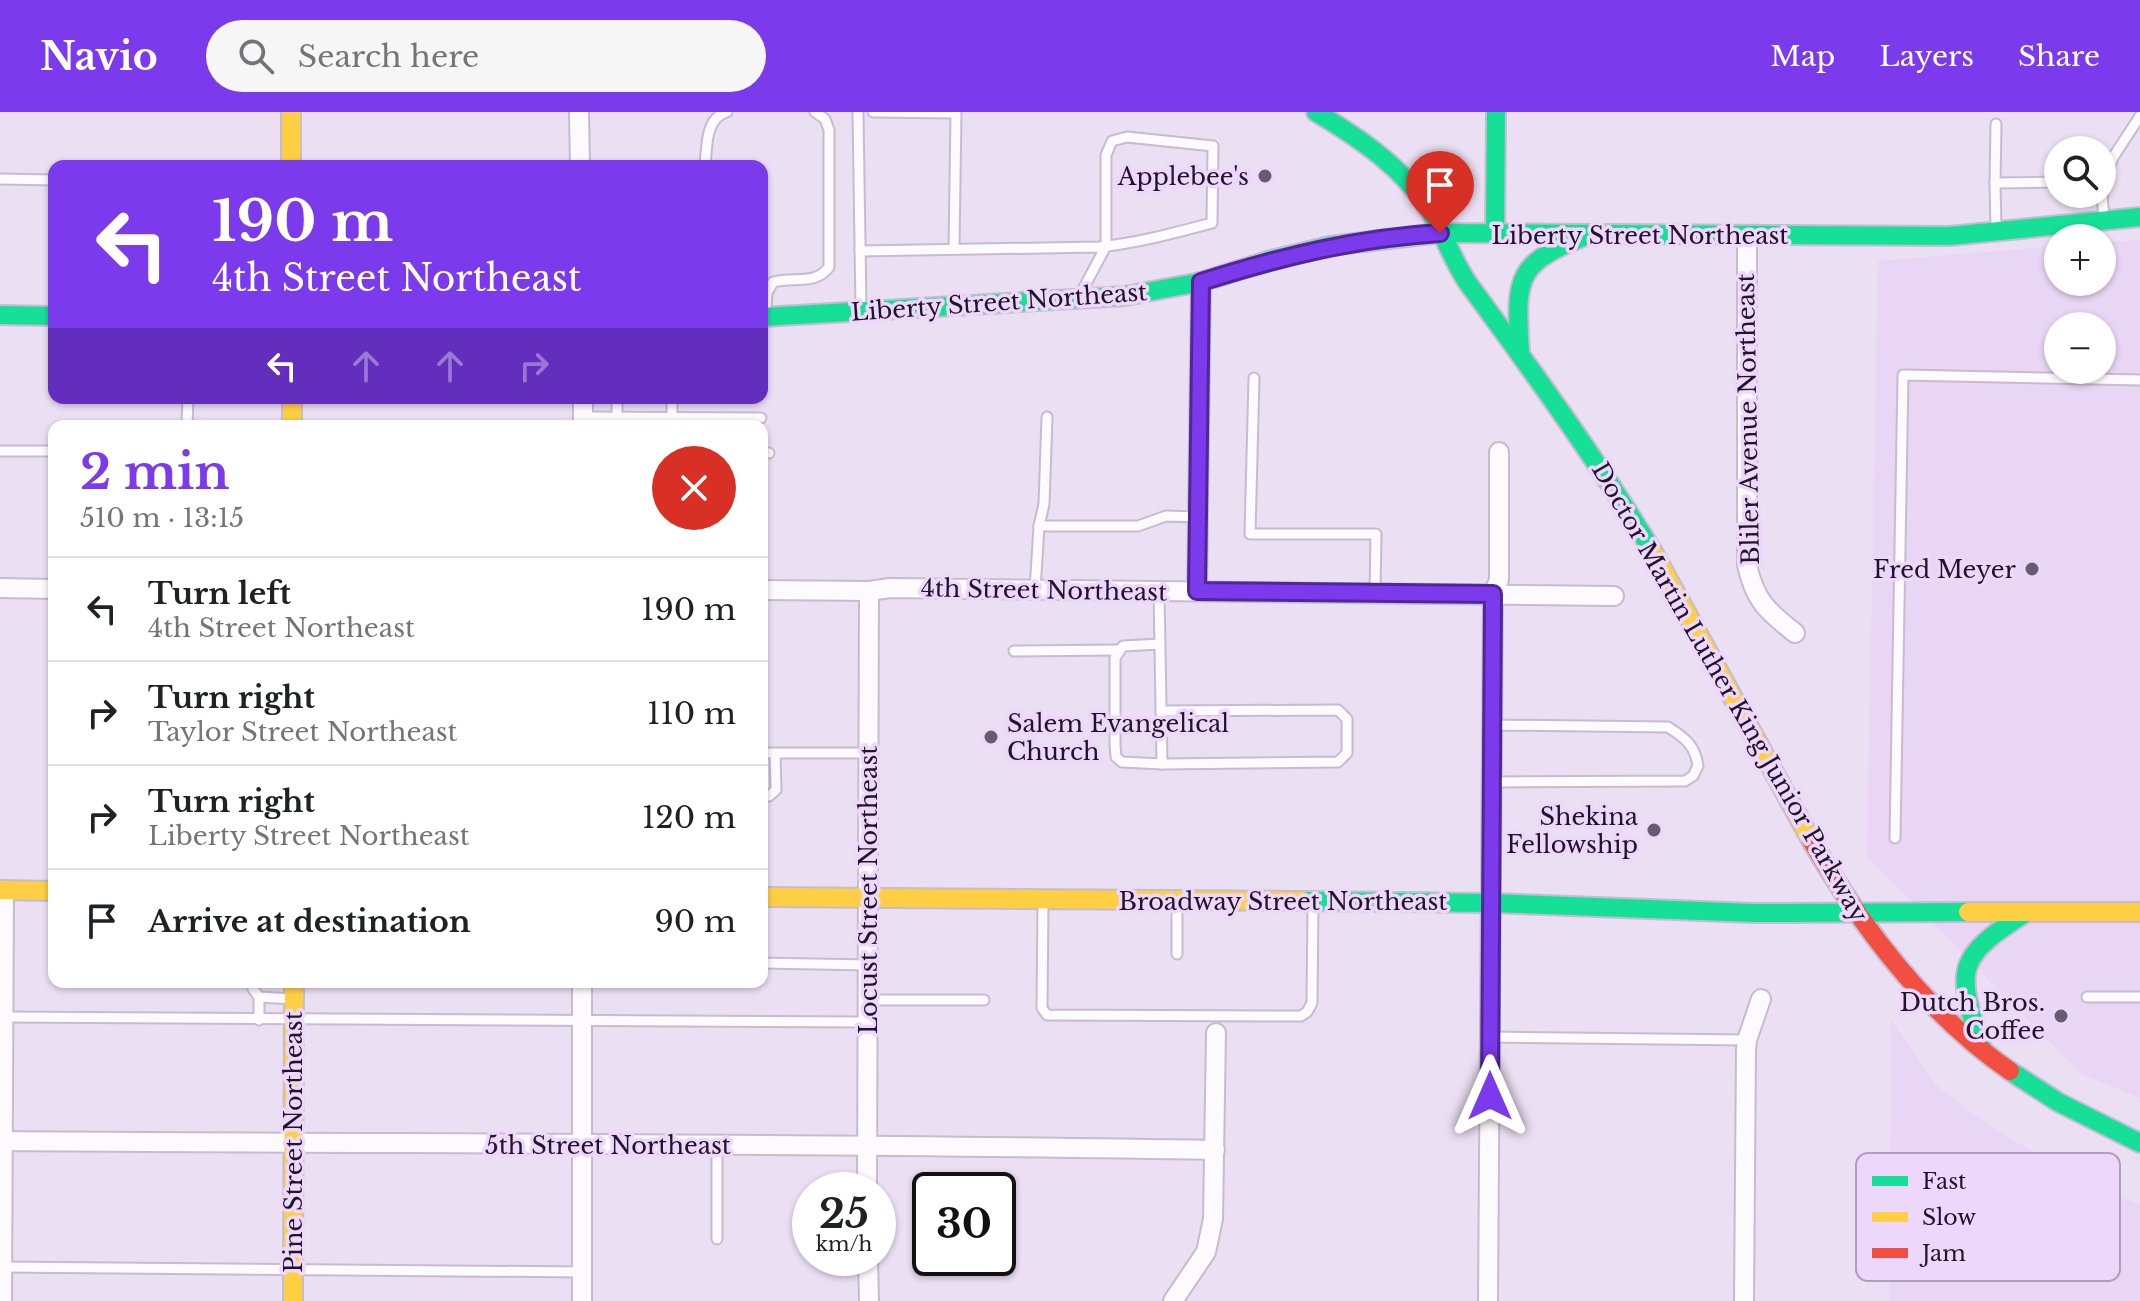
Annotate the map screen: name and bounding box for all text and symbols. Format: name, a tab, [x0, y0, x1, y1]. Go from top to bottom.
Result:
search box	[206, 20, 766, 92]
text: Navio	[40, 33, 158, 80]
icon: search	[234, 34, 278, 78]
text: Search here	[298, 38, 479, 75]
text: Map	[1770, 39, 1835, 74]
text: Layers	[1879, 39, 1974, 74]
text: Share	[2018, 39, 2100, 74]
map controls	[2044, 136, 2116, 384]
button: search	[2044, 136, 2116, 208]
pin	[1406, 151, 1474, 233]
place label: Applebee's	[1117, 162, 1249, 191]
icon: arrive	[1418, 163, 1462, 207]
marker: Applebee's	[1256, 167, 1274, 185]
text: 190 m	[212, 187, 393, 256]
icon: left	[80, 192, 184, 296]
street label: Liberty Street Northeast	[1492, 221, 1788, 250]
button: +	[2044, 224, 2116, 296]
text: 4th Street Northeast	[212, 256, 581, 301]
street label: Bliler Avenue Northeast	[1731, 273, 1765, 565]
street label: Liberty Street Northeast	[850, 277, 1148, 327]
button: −	[2044, 312, 2116, 384]
icon: left	[260, 344, 304, 388]
icon: ahead	[344, 344, 388, 388]
icon: ahead	[428, 344, 472, 388]
icon: right	[512, 344, 556, 388]
text: 2 min	[80, 442, 229, 502]
button: close	[652, 446, 736, 530]
street label: Doctor Martin Luther King Junior Parkway	[1586, 457, 1874, 928]
text: 510 m · 13:15	[80, 502, 244, 534]
place label: Fred Meyer	[1873, 555, 2017, 584]
marker: Fred Meyer	[2023, 560, 2041, 578]
street label: 4th Street Northeast	[921, 573, 1167, 607]
text: Turn left	[148, 575, 291, 612]
icon: left	[80, 587, 124, 631]
text: 190 m	[641, 591, 736, 628]
text: 4th Street Northeast	[148, 612, 415, 644]
text: Turn right	[148, 679, 315, 716]
icon: right	[80, 691, 124, 735]
text: 110 m	[647, 695, 736, 732]
place label: Salem Evangelical Church	[1007, 709, 1229, 766]
text: Taylor Street Northeast	[148, 716, 457, 748]
marker: Salem Evangelical Church	[982, 728, 1000, 746]
street label: Locust Street Northeast	[854, 746, 883, 1034]
text: Turn right	[148, 783, 315, 820]
icon: right	[80, 795, 124, 839]
text: 120 m	[642, 799, 736, 836]
place label: Shekina Fellowship	[1506, 802, 1639, 859]
text: Liberty Street Northeast	[148, 820, 470, 852]
marker: Shekina Fellowship	[1645, 821, 1663, 839]
street label: Broadway Street Northeast	[1119, 887, 1447, 916]
icon: arrive	[80, 899, 124, 943]
text: Arrive at destination	[148, 903, 471, 940]
text: 90 m	[654, 903, 736, 940]
place label: Dutch Bros. Coffee	[1900, 988, 2045, 1045]
marker: Dutch Bros. Coffee	[2052, 1007, 2070, 1025]
street label: Pine Street Northeast	[279, 1011, 308, 1273]
position arrow	[1448, 1054, 1532, 1138]
street label: 5th Street Northeast	[485, 1131, 731, 1160]
legend	[1856, 1153, 2120, 1281]
text: Fast	[1922, 1168, 1967, 1195]
speed limit sign: 30	[912, 1172, 1016, 1276]
text: 25	[819, 1189, 869, 1239]
text: Slow	[1922, 1204, 1976, 1231]
text: km/h	[816, 1232, 872, 1256]
text: Jam	[1919, 1240, 1966, 1267]

